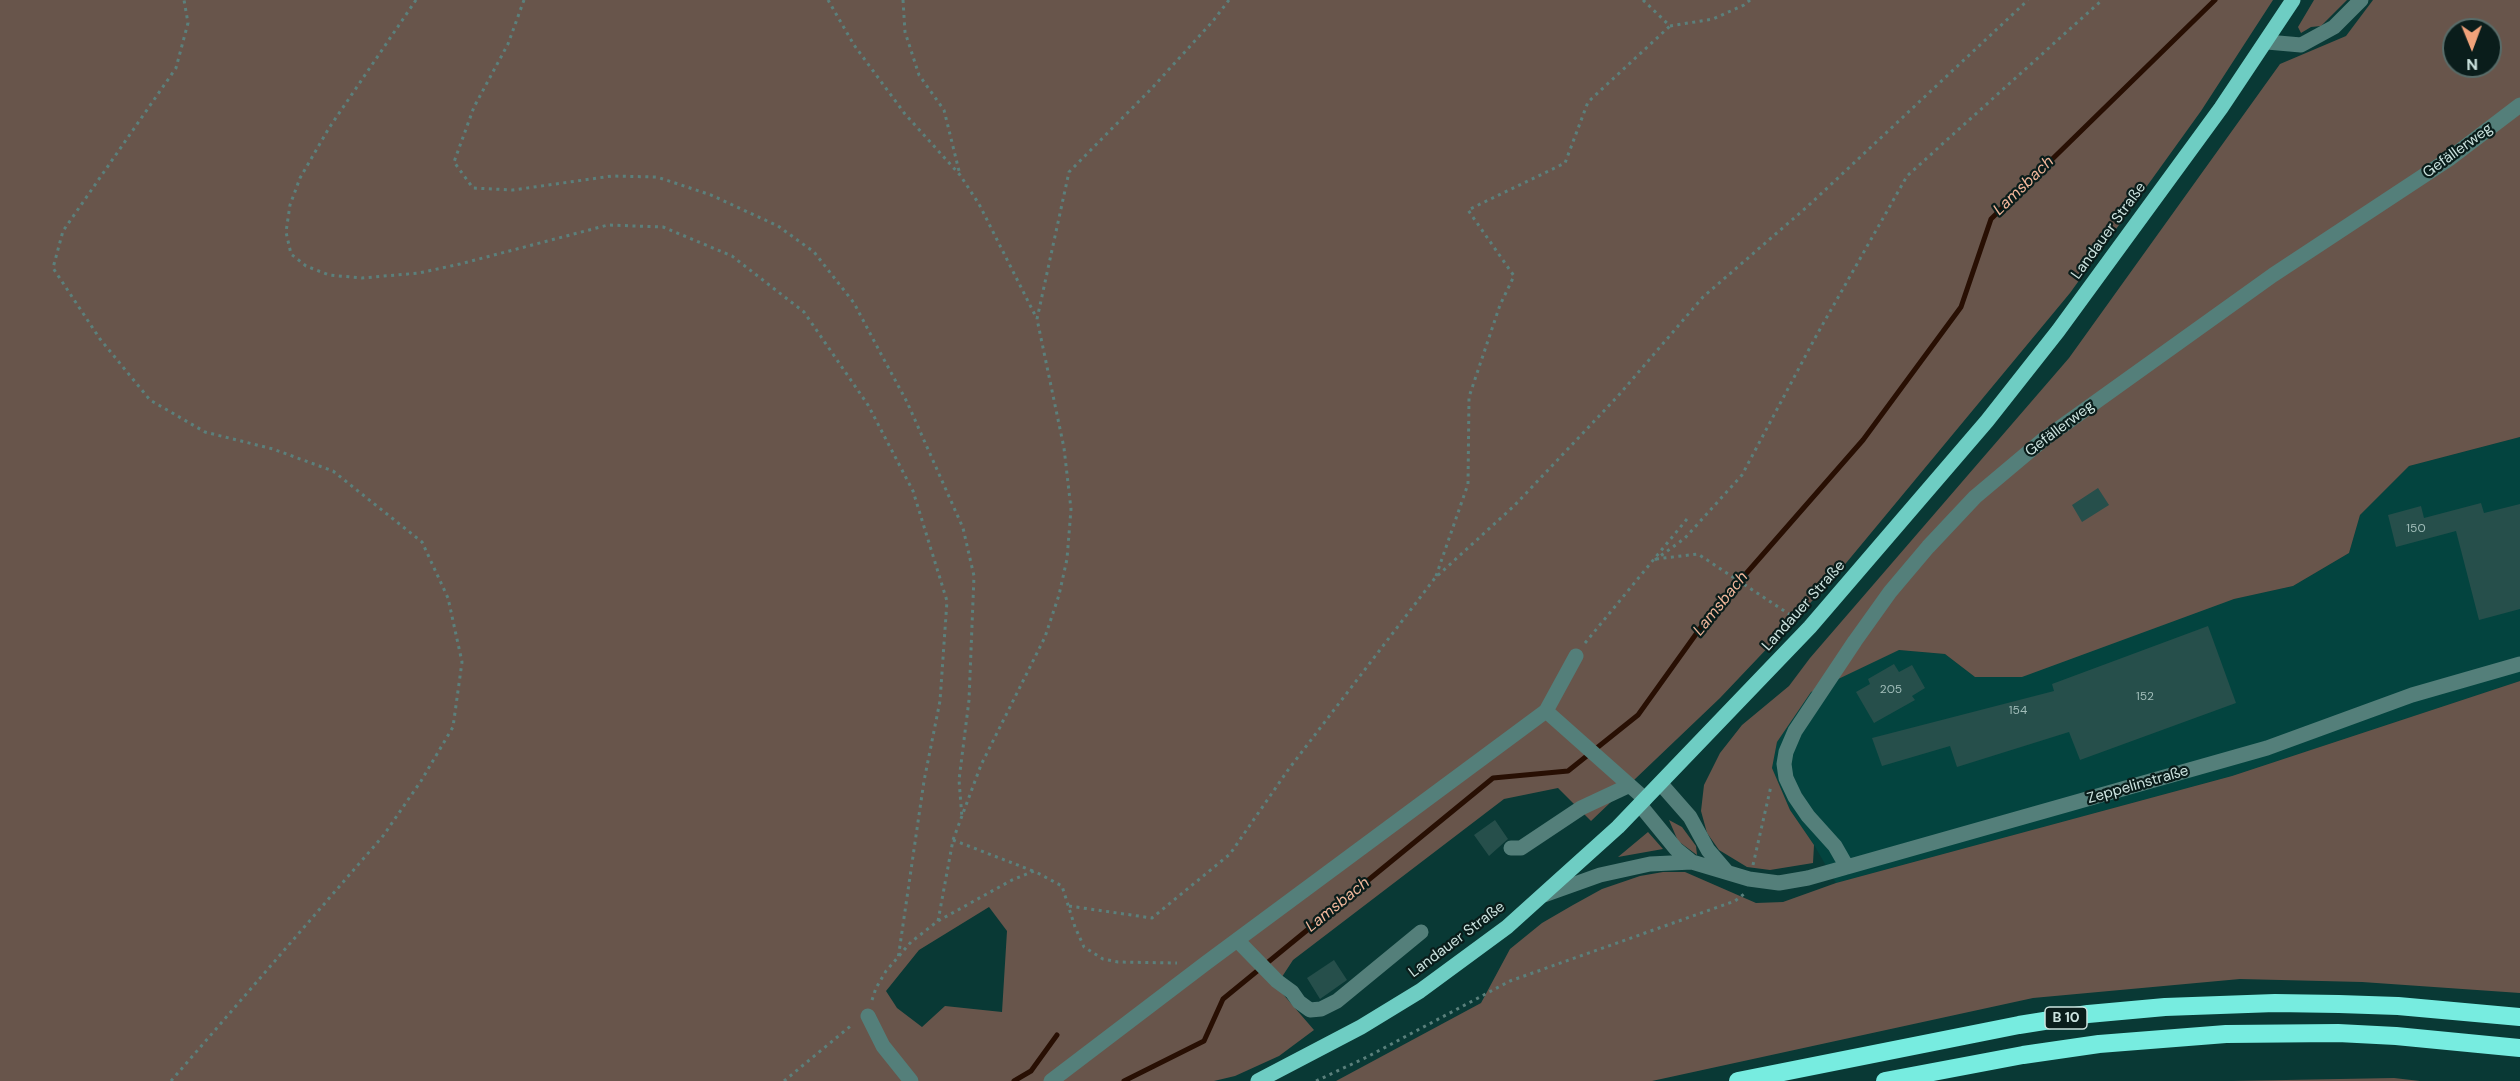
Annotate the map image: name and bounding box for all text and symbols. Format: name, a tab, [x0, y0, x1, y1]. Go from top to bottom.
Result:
north arrow	[2442, 18, 2502, 78]
text: N	[2466, 54, 2478, 75]
street label: Gefällerweg	[2420, 120, 2496, 182]
water label: Lamsbach	[1990, 152, 2058, 220]
street label: Landauer Straße	[2068, 179, 2150, 283]
street label: Gefällerweg	[2022, 397, 2098, 461]
house number: 150	[2406, 522, 2426, 536]
street label: Landauer Straße	[1759, 557, 1849, 655]
water label: Lamsbach	[1689, 568, 1753, 640]
house number: 205	[1880, 683, 1902, 697]
house number: 152	[2136, 690, 2154, 704]
house number: 154	[2009, 704, 2027, 718]
street label: Zeppelinstraße	[2085, 762, 2191, 808]
water label: Lamsbach	[1302, 873, 1374, 937]
street label: Landauer Straße	[1405, 898, 1509, 982]
road number: B 10	[2045, 1007, 2087, 1029]

